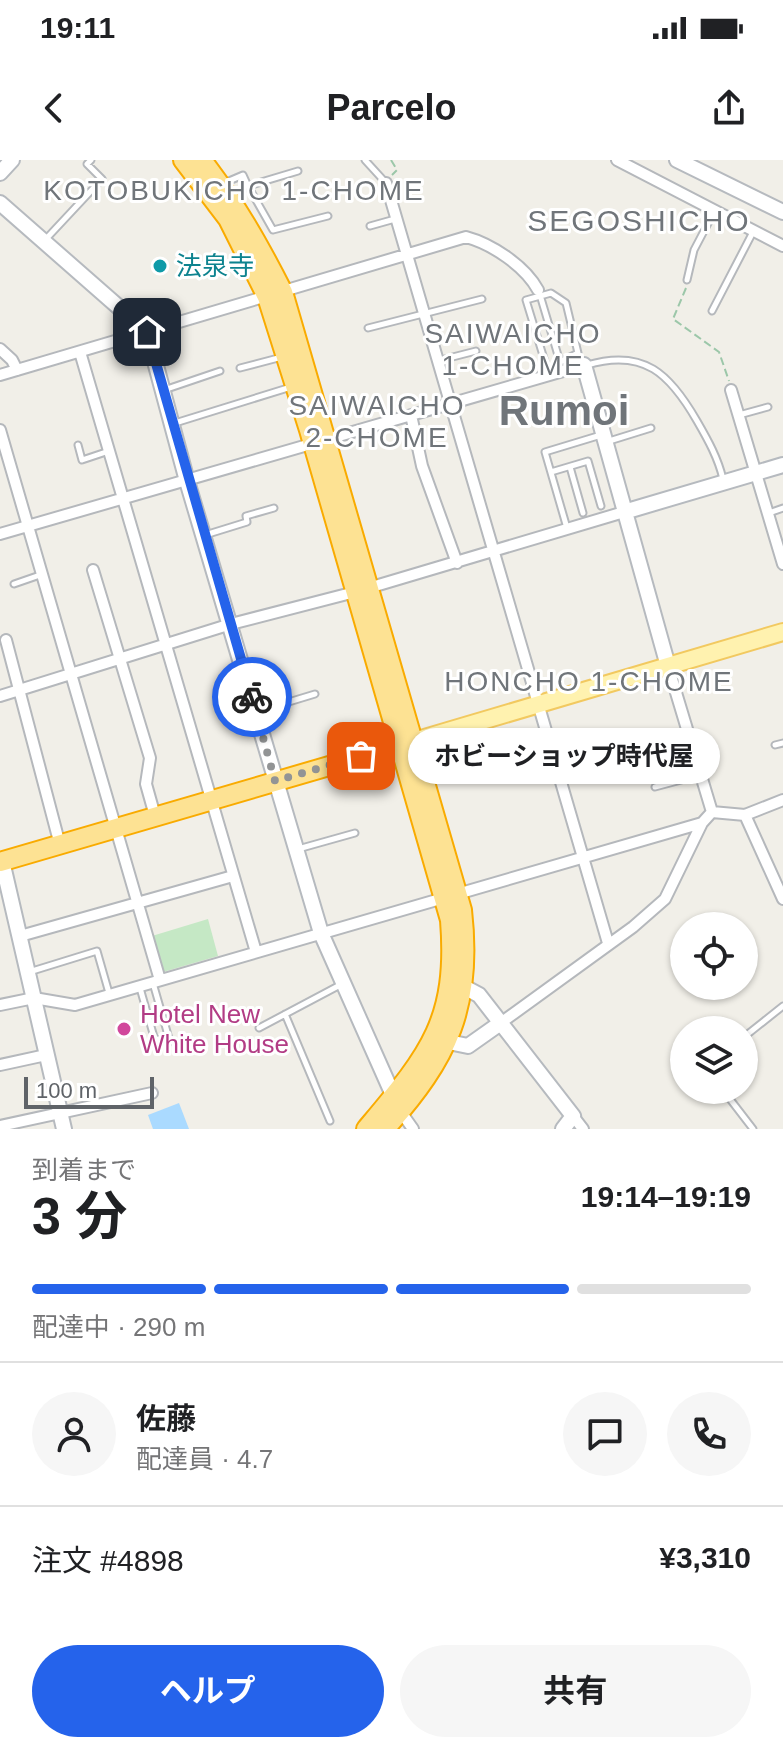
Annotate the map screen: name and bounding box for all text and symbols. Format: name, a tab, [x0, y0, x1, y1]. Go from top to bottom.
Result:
text: 19:11	[40, 11, 115, 44]
icon: back	[32, 86, 76, 130]
icon: share	[707, 86, 751, 130]
text: Parcelo	[326, 87, 457, 128]
district label: KOTOBUKICHO 1-CHOME	[43, 175, 425, 206]
district label: SEGOSHICHO	[527, 204, 751, 237]
place label: 法泉寺	[176, 251, 254, 281]
marker: 法泉寺	[151, 257, 169, 275]
pin	[113, 298, 181, 366]
icon: home	[125, 310, 169, 354]
district label: SAIWAICHO 1-CHOME	[424, 318, 602, 381]
district label: Rumoi	[499, 387, 629, 434]
district label: SAIWAICHO 2-CHOME	[288, 390, 466, 453]
courier	[212, 657, 292, 737]
district label: HONCHO 1-CHOME	[444, 666, 734, 697]
icon: bike	[230, 675, 274, 719]
pin	[327, 722, 395, 790]
callout: ホビーショップ時代屋	[409, 728, 721, 784]
icon: bag	[339, 734, 383, 778]
text: ホビーショップ時代屋	[434, 741, 694, 771]
map controls	[670, 912, 758, 1104]
button: locate	[670, 912, 758, 1000]
place label: Hotel New White House	[140, 999, 289, 1059]
button: layers	[670, 1016, 758, 1104]
marker: Hotel New White House	[115, 1020, 133, 1038]
scale bar	[24, 1073, 154, 1109]
text: 100 m	[36, 1078, 97, 1103]
text: 到着まで	[32, 1155, 136, 1185]
text: 19:14–19:19	[581, 1180, 751, 1213]
text: 3 分	[32, 1187, 127, 1245]
text: 配達中 · 290 m	[32, 1312, 205, 1342]
button: person	[32, 1392, 116, 1476]
button: chat	[563, 1392, 647, 1476]
button: phone	[667, 1392, 751, 1476]
text: 佐藤	[136, 1402, 196, 1435]
text: 配達員 · 4.7	[136, 1444, 273, 1474]
text: ¥3,310	[659, 1541, 751, 1574]
text: 注文 #4898	[32, 1544, 184, 1577]
button: ヘルプ	[32, 1645, 384, 1737]
button: 共有	[400, 1645, 751, 1737]

